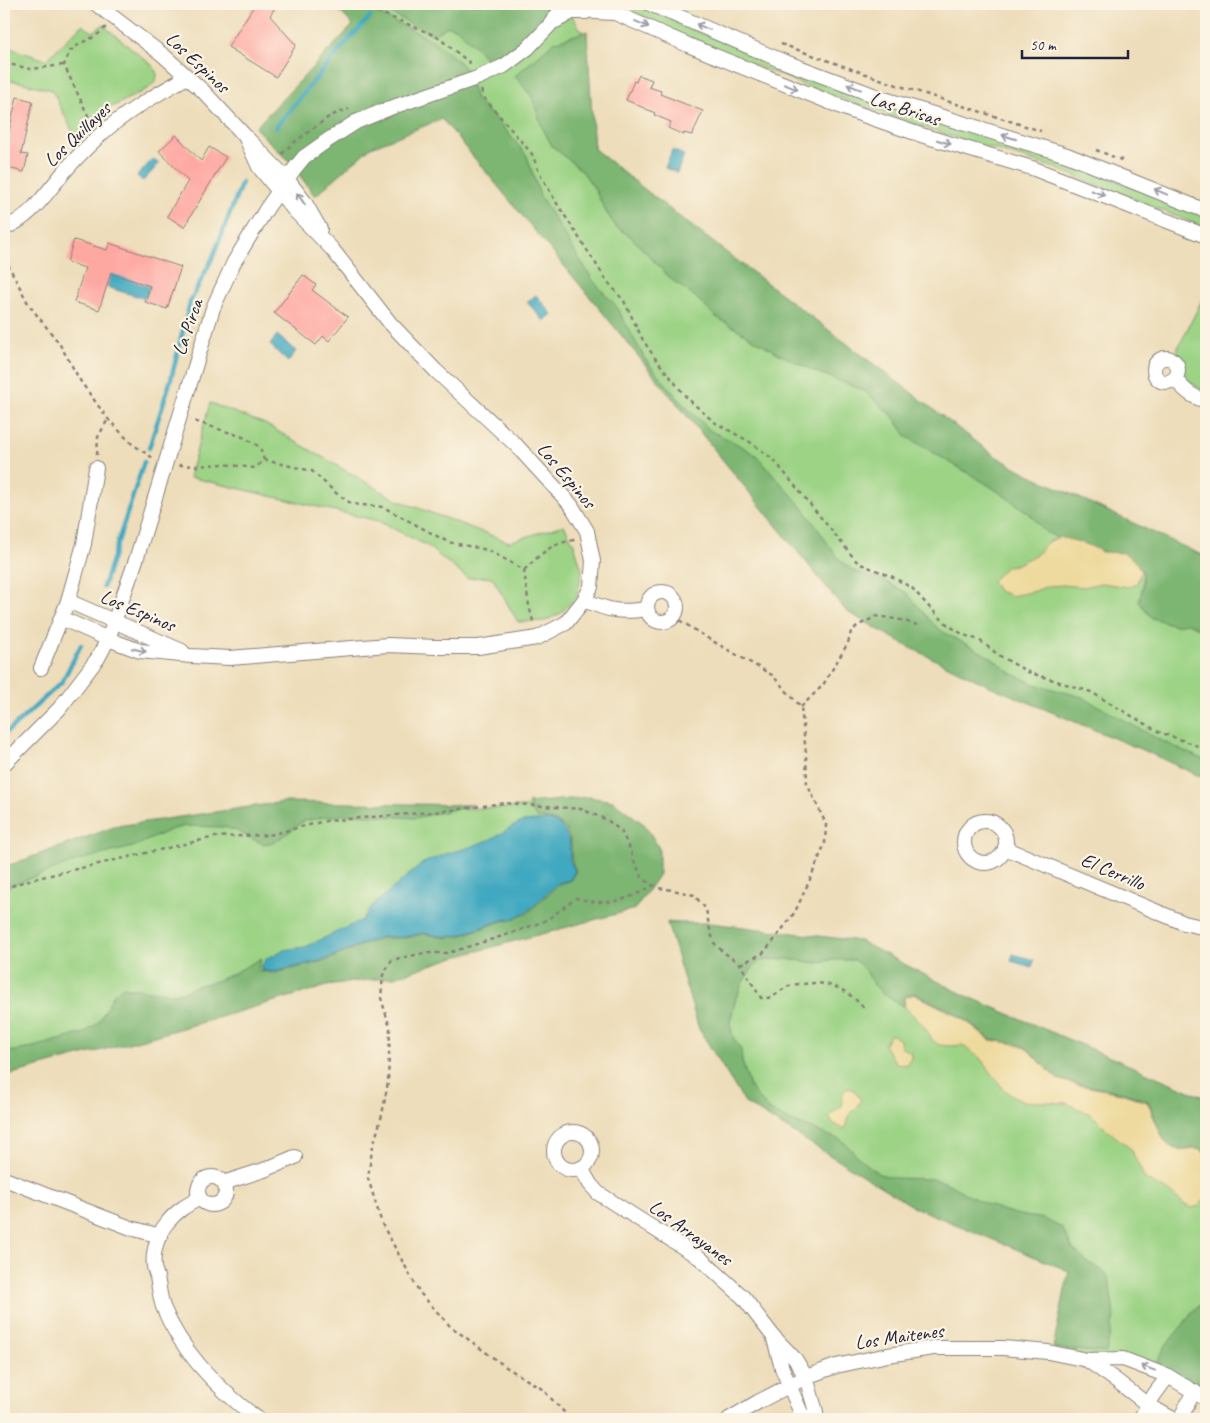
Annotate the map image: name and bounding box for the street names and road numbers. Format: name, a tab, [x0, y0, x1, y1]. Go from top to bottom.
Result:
street label: Los Espinos	[160, 26, 237, 100]
street label: Las Brisas	[867, 85, 945, 132]
street label: Los Quillayes	[39, 95, 118, 172]
street label: La Pirca	[166, 294, 209, 359]
street label: Los Espinos	[532, 437, 603, 515]
street label: Los Espinos	[97, 584, 181, 638]
street label: El Cerrillo	[1077, 847, 1149, 896]
street label: Los Arrayanes	[644, 1194, 739, 1272]
street label: Los Maitenes	[853, 1318, 947, 1355]

